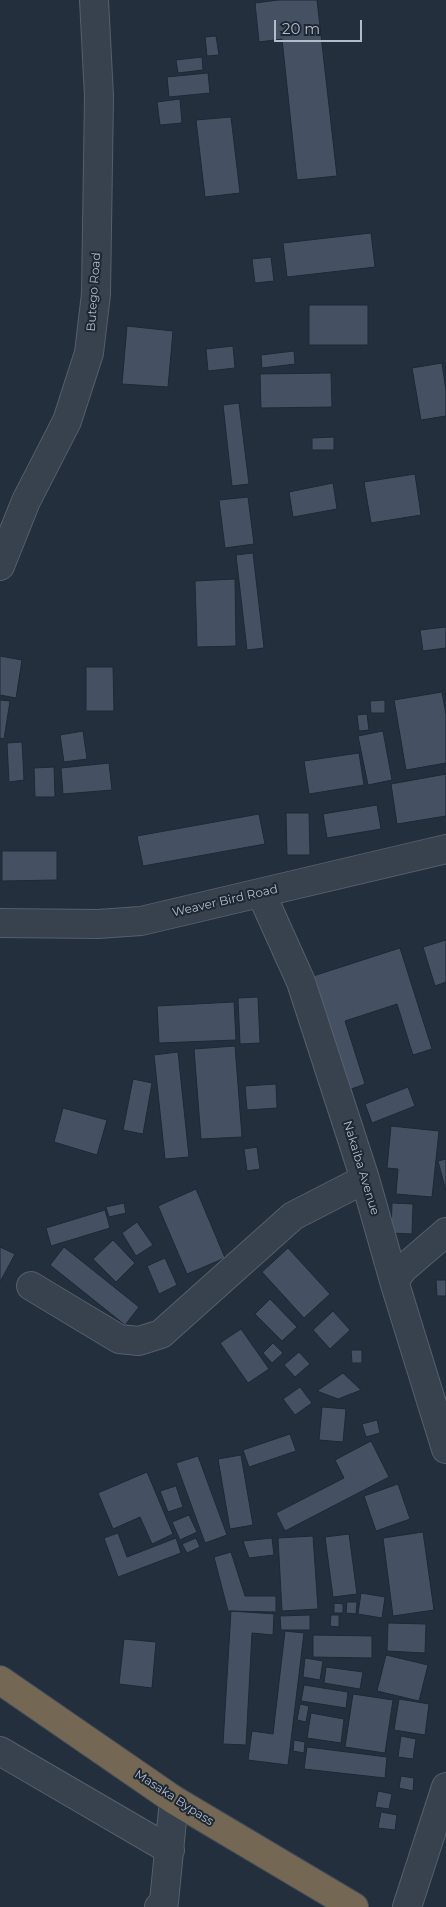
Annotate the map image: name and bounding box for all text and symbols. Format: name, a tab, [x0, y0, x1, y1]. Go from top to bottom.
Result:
scale bar	[276, 10, 364, 42]
text: 20 m	[282, 19, 320, 38]
street label: Butego Road	[84, 252, 104, 332]
street label: Weaver Bird Road	[171, 882, 279, 920]
street label: Nakaiba Avenue	[340, 1119, 382, 1217]
street label: Masaka Bypass	[132, 1767, 216, 1829]

